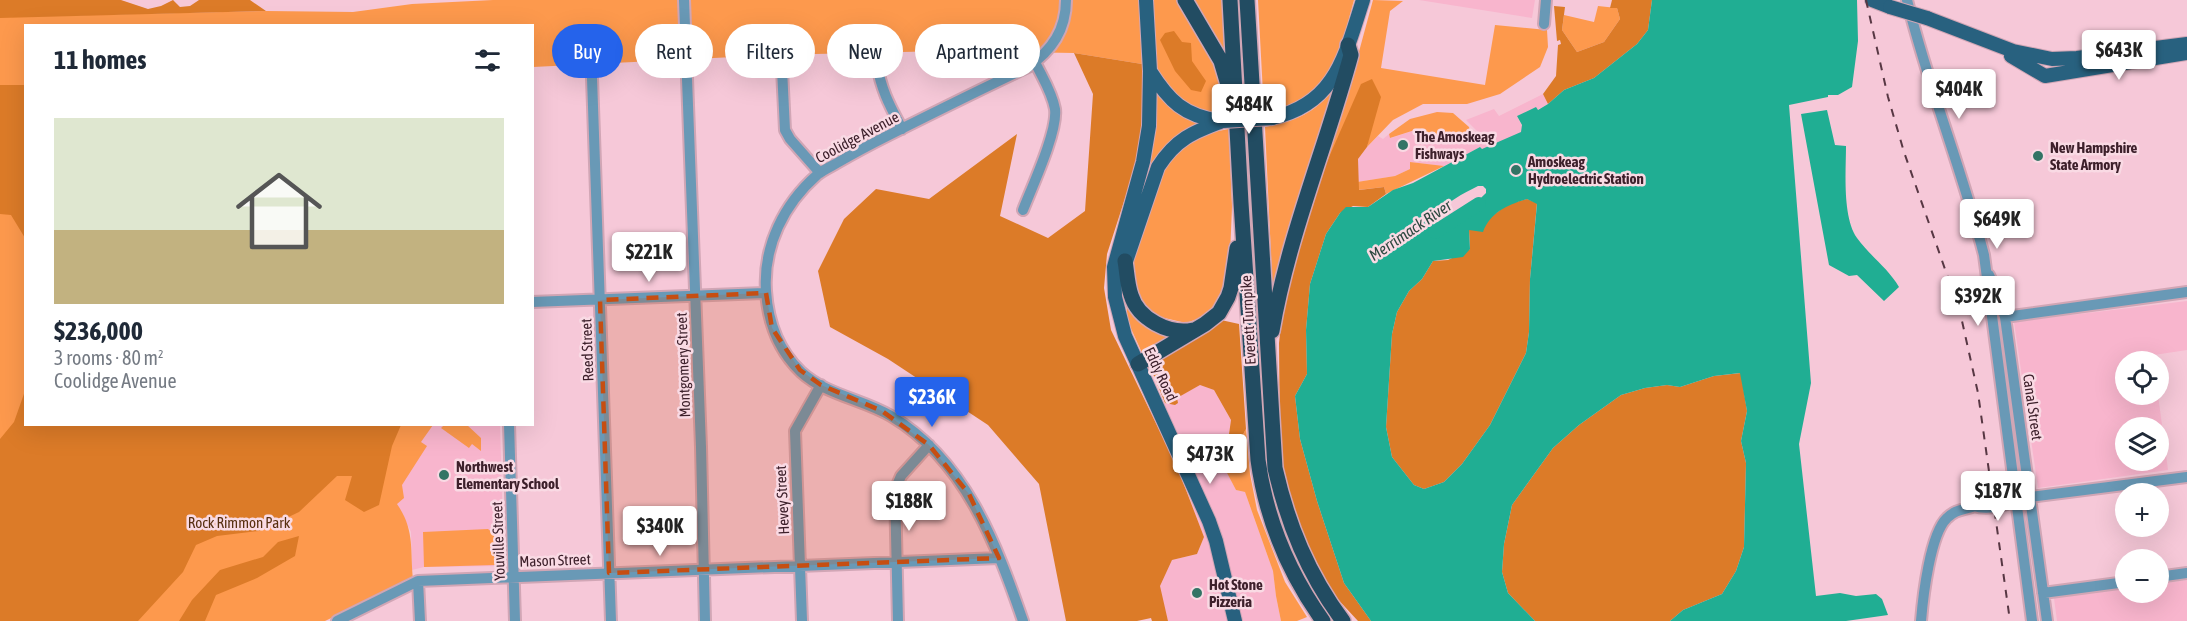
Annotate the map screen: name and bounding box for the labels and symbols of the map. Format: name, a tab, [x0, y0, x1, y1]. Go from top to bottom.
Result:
pin: $643K	[2077, 30, 2161, 81]
pin: $404K	[1917, 69, 2001, 120]
pin: $484K	[1207, 84, 1291, 135]
street label: Coolidge Avenue	[812, 108, 902, 166]
place label: The Amoskeag Fishways	[1415, 128, 1495, 162]
marker: The Amoskeag Fishways	[1396, 138, 1410, 152]
place label: New Hampshire State Armory	[2050, 139, 2138, 173]
marker: New Hampshire State Armory	[2031, 149, 2045, 163]
place label: Amoskeag Hydroelectric Station	[1527, 153, 1644, 187]
marker: Amoskeag Hydroelectric Station	[1509, 163, 1523, 177]
water label: Merrimack River	[1365, 195, 1456, 264]
pin: $649K	[1955, 199, 2039, 250]
pin: $221K	[607, 232, 691, 283]
street label: Everett Turnpike	[1237, 275, 1259, 365]
pin: $392K	[1936, 276, 2020, 327]
street label: Montgomery Street	[673, 312, 693, 418]
street label: Reed Street	[577, 318, 597, 382]
street label: Eddy Road	[1141, 344, 1181, 404]
street label: Canal Street	[2020, 373, 2046, 441]
pin: $236K	[890, 377, 974, 428]
pin: $473K	[1168, 434, 1252, 485]
place label: Northwest Elementary School	[456, 458, 560, 492]
street label: Hevey Street	[772, 465, 792, 535]
marker: Northwest Elementary School	[437, 468, 451, 482]
pin: $187K	[1956, 471, 2040, 522]
pin: $188K	[867, 481, 951, 532]
street label: Youville Street	[488, 501, 508, 581]
pin: $340K	[618, 506, 702, 557]
park label: Rock Rimmon Park	[188, 514, 291, 531]
street label: Mason Street	[519, 550, 591, 570]
place label: Hot Stone Pizzeria	[1209, 576, 1263, 610]
marker: Hot Stone Pizzeria	[1190, 586, 1204, 600]

